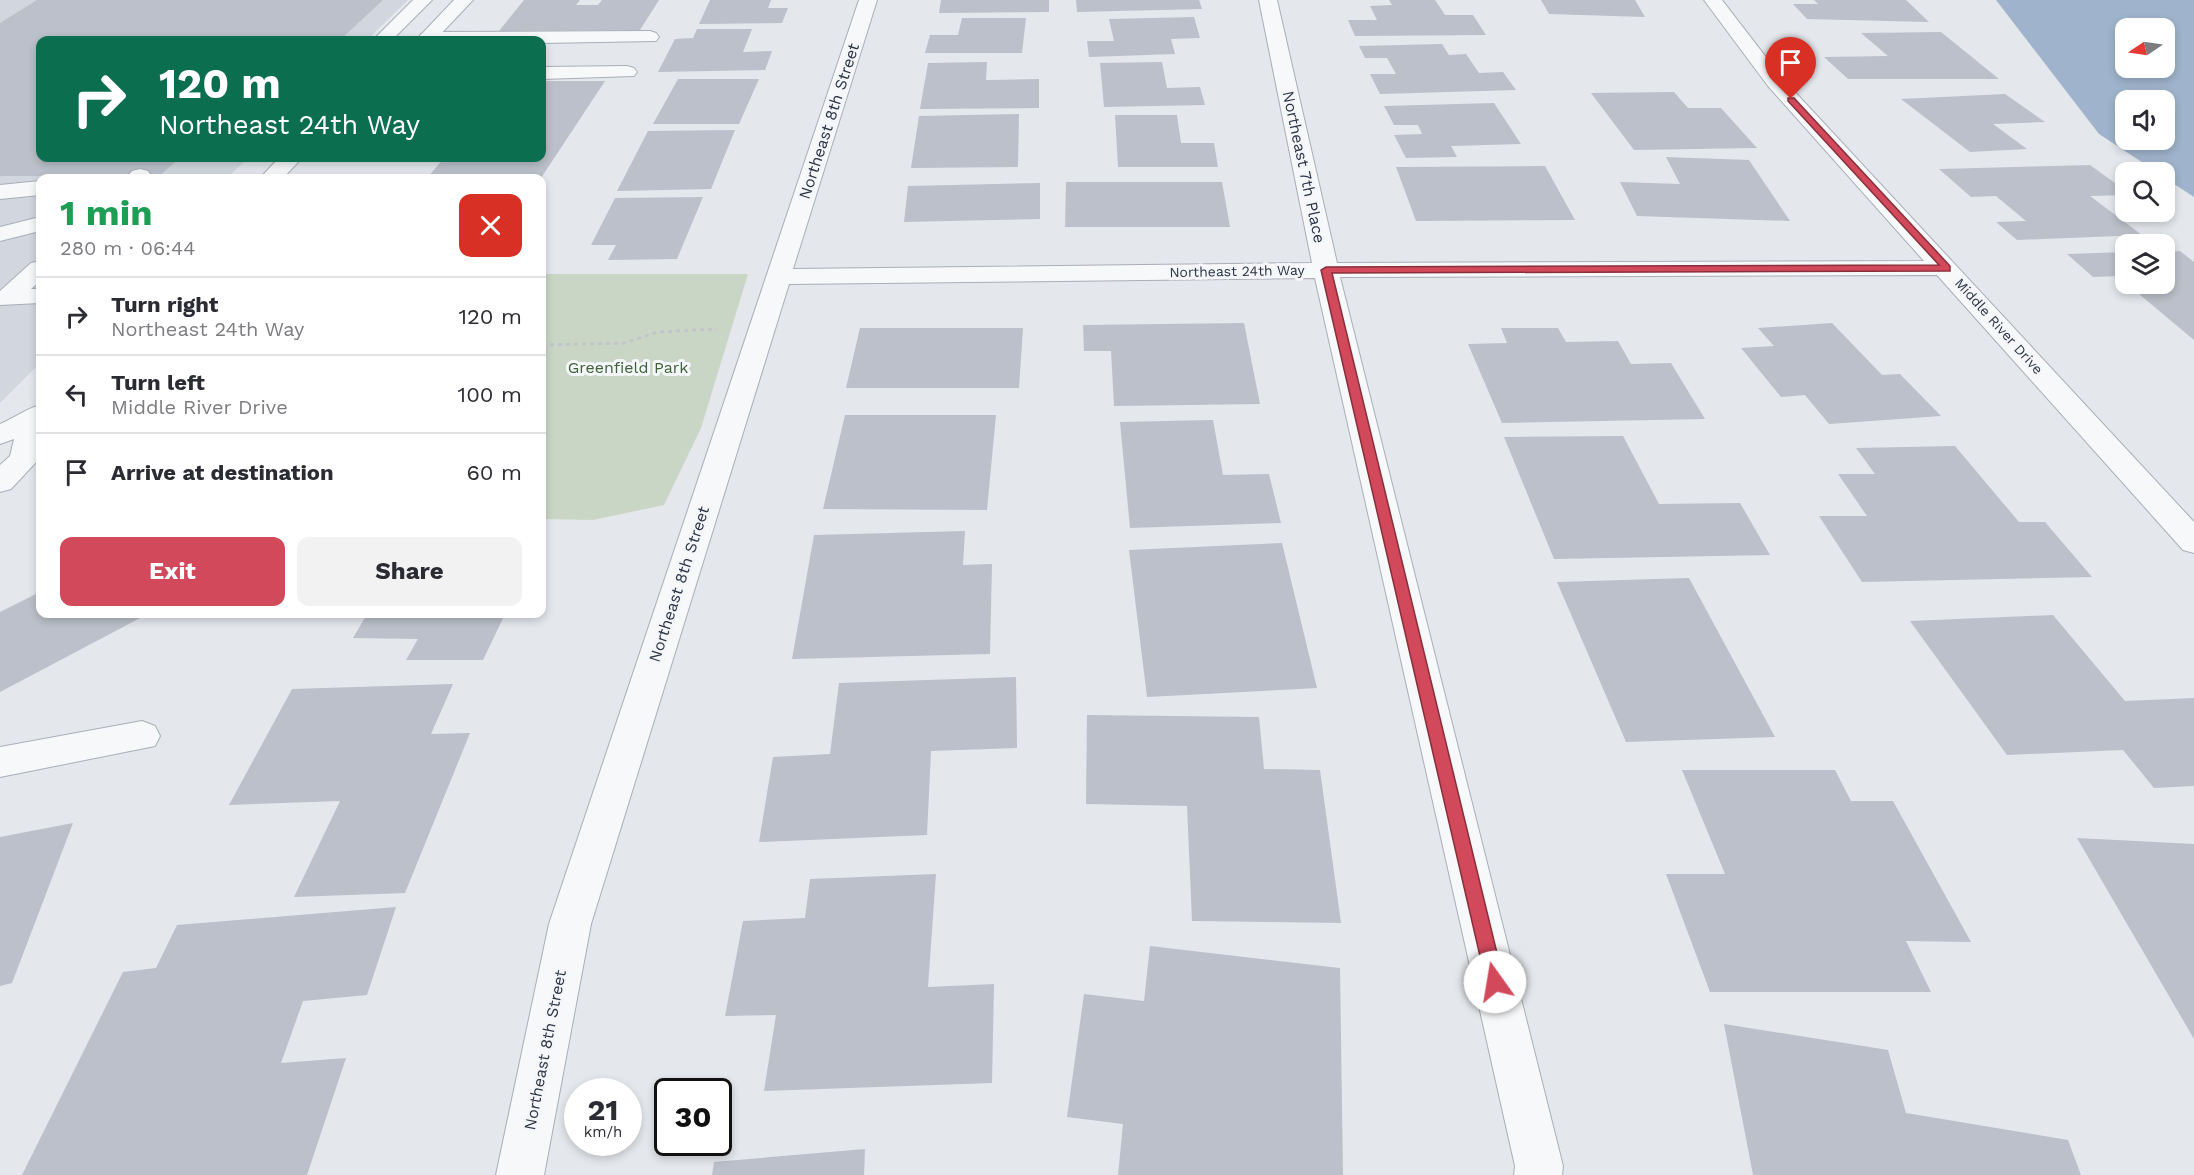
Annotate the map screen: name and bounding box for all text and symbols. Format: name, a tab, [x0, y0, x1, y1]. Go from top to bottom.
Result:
north arrow	[2115, 18, 2175, 78]
map controls	[2115, 18, 2175, 294]
pin	[1765, 37, 1816, 99]
street label: Northeast 8th Street	[795, 40, 863, 201]
icon: arrive	[1774, 46, 1807, 79]
text: 120 m	[159, 59, 281, 108]
icon: right	[60, 60, 138, 138]
street label: Northeast 7th Place	[1279, 89, 1329, 245]
button: sound	[2115, 90, 2175, 150]
text: Northeast 24th Way	[159, 109, 420, 141]
button: search	[2115, 162, 2175, 222]
text: 1 min	[60, 192, 152, 234]
button: close	[459, 194, 522, 257]
button: layers	[2115, 234, 2175, 294]
text: 280 m · 06:44	[60, 236, 195, 260]
street label: Northeast 24th Way	[1169, 262, 1306, 280]
street label: Middle River Drive	[1952, 275, 2046, 377]
text: Turn right	[111, 292, 218, 317]
icon: right	[60, 300, 93, 333]
text: 120 m	[458, 304, 522, 329]
text: Northeast 24th Way	[111, 317, 304, 341]
park label: Greenfield Park	[568, 358, 688, 377]
text: Turn left	[111, 370, 205, 395]
icon: left	[60, 378, 93, 411]
text: 100 m	[458, 382, 522, 407]
text: Middle River Drive	[111, 395, 288, 419]
icon: arrive	[60, 456, 93, 489]
text: Arrive at destination	[111, 460, 334, 485]
text: 60 m	[466, 460, 522, 485]
street label: Northeast 8th Street	[645, 503, 713, 664]
button: Exit	[60, 537, 285, 606]
button: Share	[297, 537, 522, 606]
position arrow	[1463, 950, 1527, 1014]
street label: Northeast 8th Street	[520, 968, 570, 1132]
speed limit sign: 30	[654, 1078, 732, 1156]
text: 21	[588, 1092, 618, 1127]
text: km/h	[584, 1123, 622, 1141]

